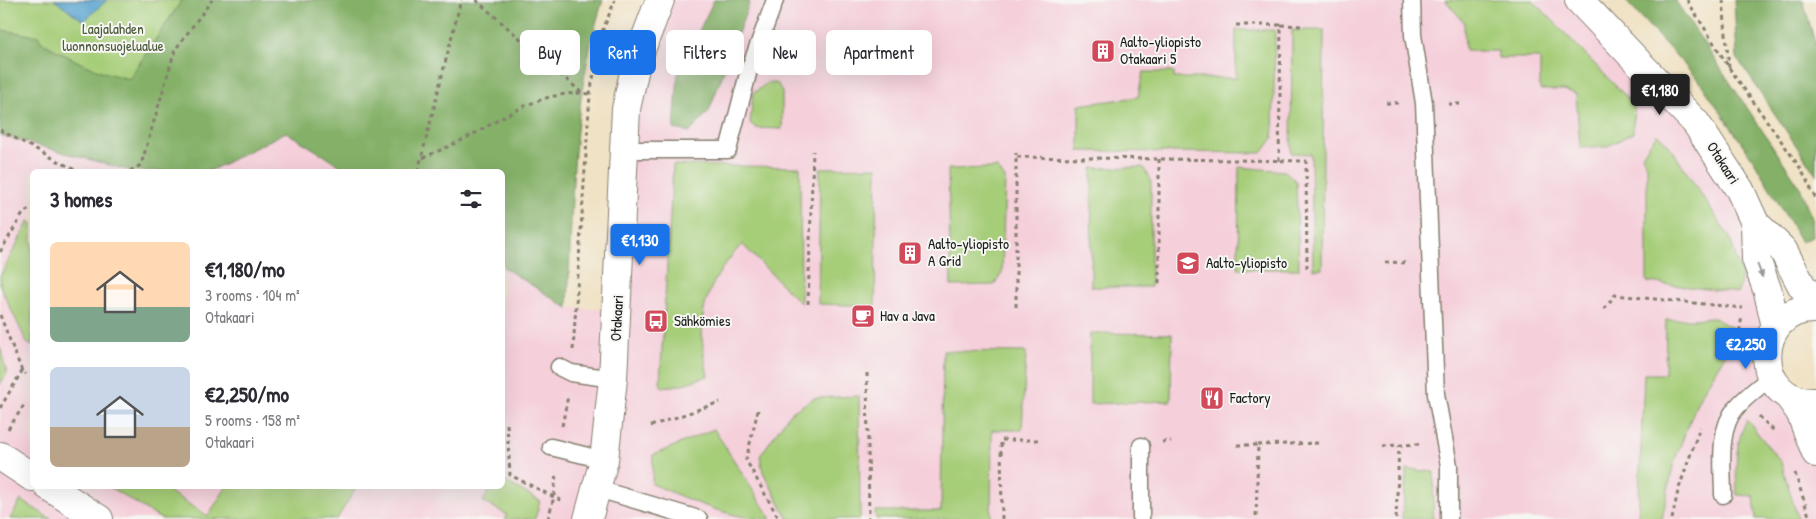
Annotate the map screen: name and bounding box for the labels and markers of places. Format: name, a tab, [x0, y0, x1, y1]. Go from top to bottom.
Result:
place label: Aalto-yliopisto Otakaari 5	[1120, 31, 1201, 69]
building icon: Aalto-yliopisto Otakaari 5	[1090, 38, 1116, 64]
pin: €1,180	[1619, 74, 1701, 116]
pin: €1,130	[599, 224, 681, 266]
place label: Aalto-yliopisto A Grid	[928, 233, 1009, 271]
building icon: Aalto-yliopisto A Grid	[897, 240, 923, 266]
school or university icon: Aalto-yliopisto	[1175, 250, 1201, 276]
place label: Aalto-yliopisto	[1206, 252, 1287, 273]
cafe icon: Hav a Java	[850, 303, 876, 329]
place label: Hav a Java	[880, 305, 935, 326]
bus stop icon: Sähkömies	[643, 308, 669, 334]
place label: Sähkömies	[674, 310, 731, 331]
pin: €2,250	[1705, 328, 1787, 370]
restaurant icon: Factory	[1199, 385, 1225, 411]
place label: Factory	[1229, 387, 1271, 408]

